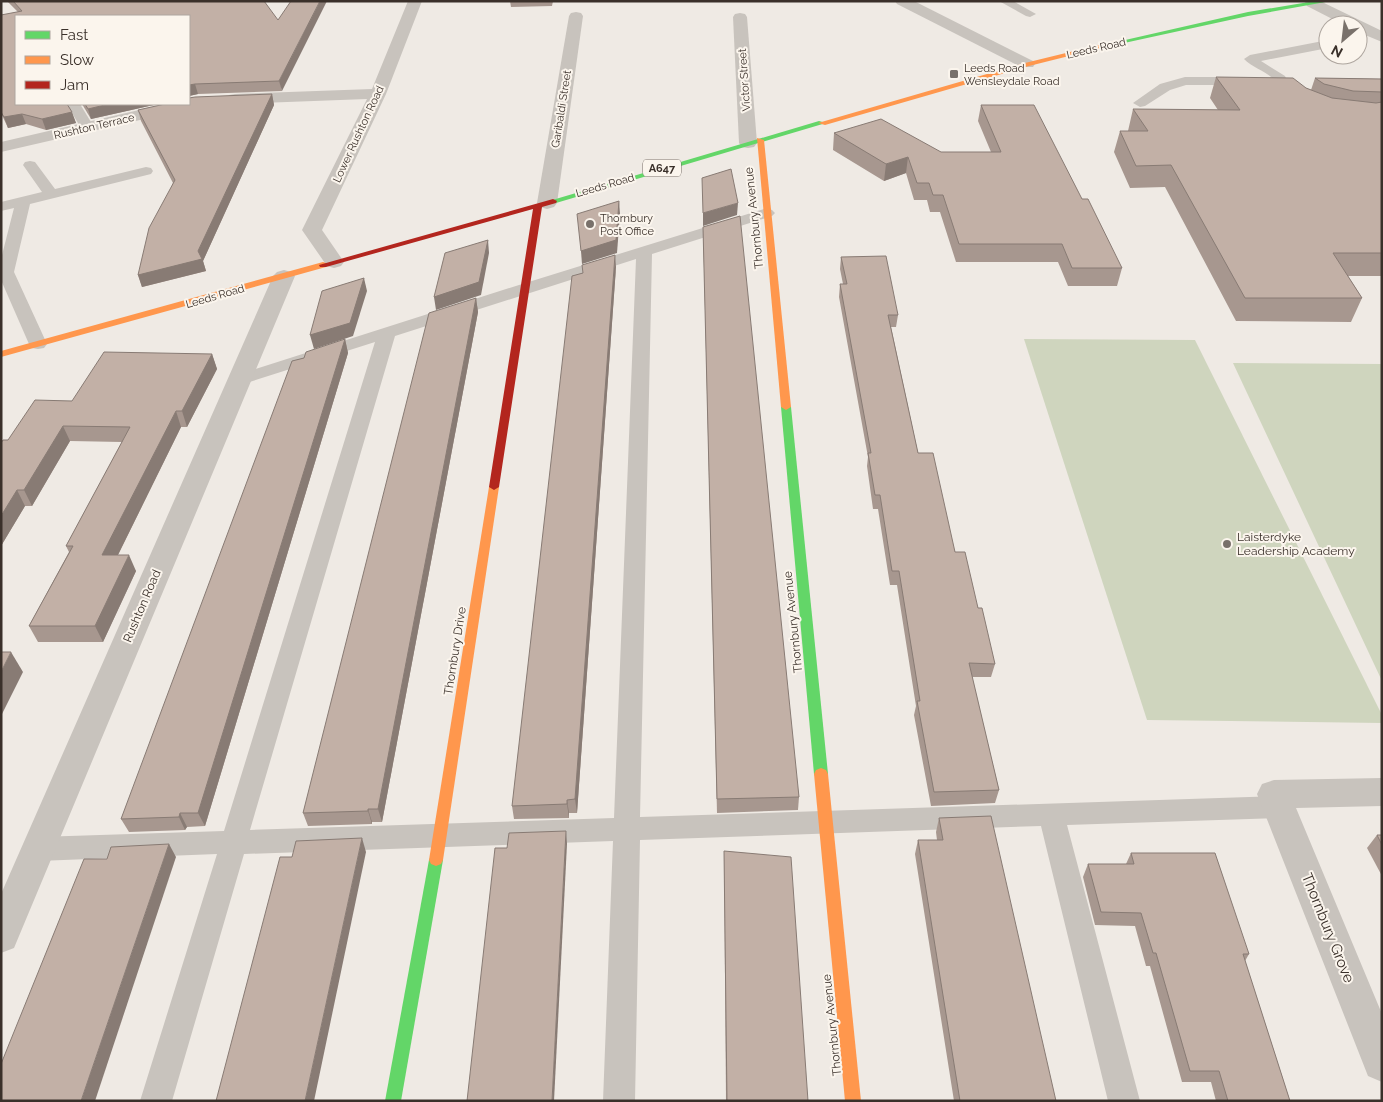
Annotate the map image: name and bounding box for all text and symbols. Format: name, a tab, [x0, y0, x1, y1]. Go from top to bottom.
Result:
legend	[15, 15, 190, 105]
north arrow	[1318, 15, 1368, 65]
text: Fast	[60, 26, 88, 44]
street label: Leeds Road	[1065, 35, 1127, 62]
text: N	[1328, 42, 1345, 61]
street label: Victor Street	[736, 48, 753, 112]
text: Slow	[60, 51, 94, 69]
place label: Leeds Road Wensleydale Road	[964, 62, 1060, 88]
marker: Leeds Road Wensleydale Road	[948, 68, 960, 80]
street label: Garibaldi Street	[549, 69, 574, 149]
text: Jam	[60, 76, 89, 94]
street label: Lower Rushton Road	[330, 84, 387, 185]
street label: Rushton Terrace	[53, 111, 136, 142]
road number: A647	[643, 160, 681, 177]
street label: Thornbury Avenue	[742, 166, 766, 270]
street label: Leeds Road	[574, 171, 636, 200]
place label: Thornbury Post Office	[600, 212, 654, 238]
marker: Thornbury Post Office	[584, 218, 596, 230]
street label: Leeds Road	[184, 282, 246, 311]
place label: Laisterdyke Leadership Academy	[1237, 530, 1355, 558]
marker: Laisterdyke Leadership Academy	[1221, 538, 1233, 550]
street label: Rushton Road	[120, 568, 164, 644]
street label: Thornbury Avenue	[781, 570, 805, 674]
street label: Thornbury Drive	[441, 606, 469, 696]
street label: Thornbury Grove	[1298, 870, 1358, 986]
street label: Thornbury Avenue	[820, 973, 844, 1077]

